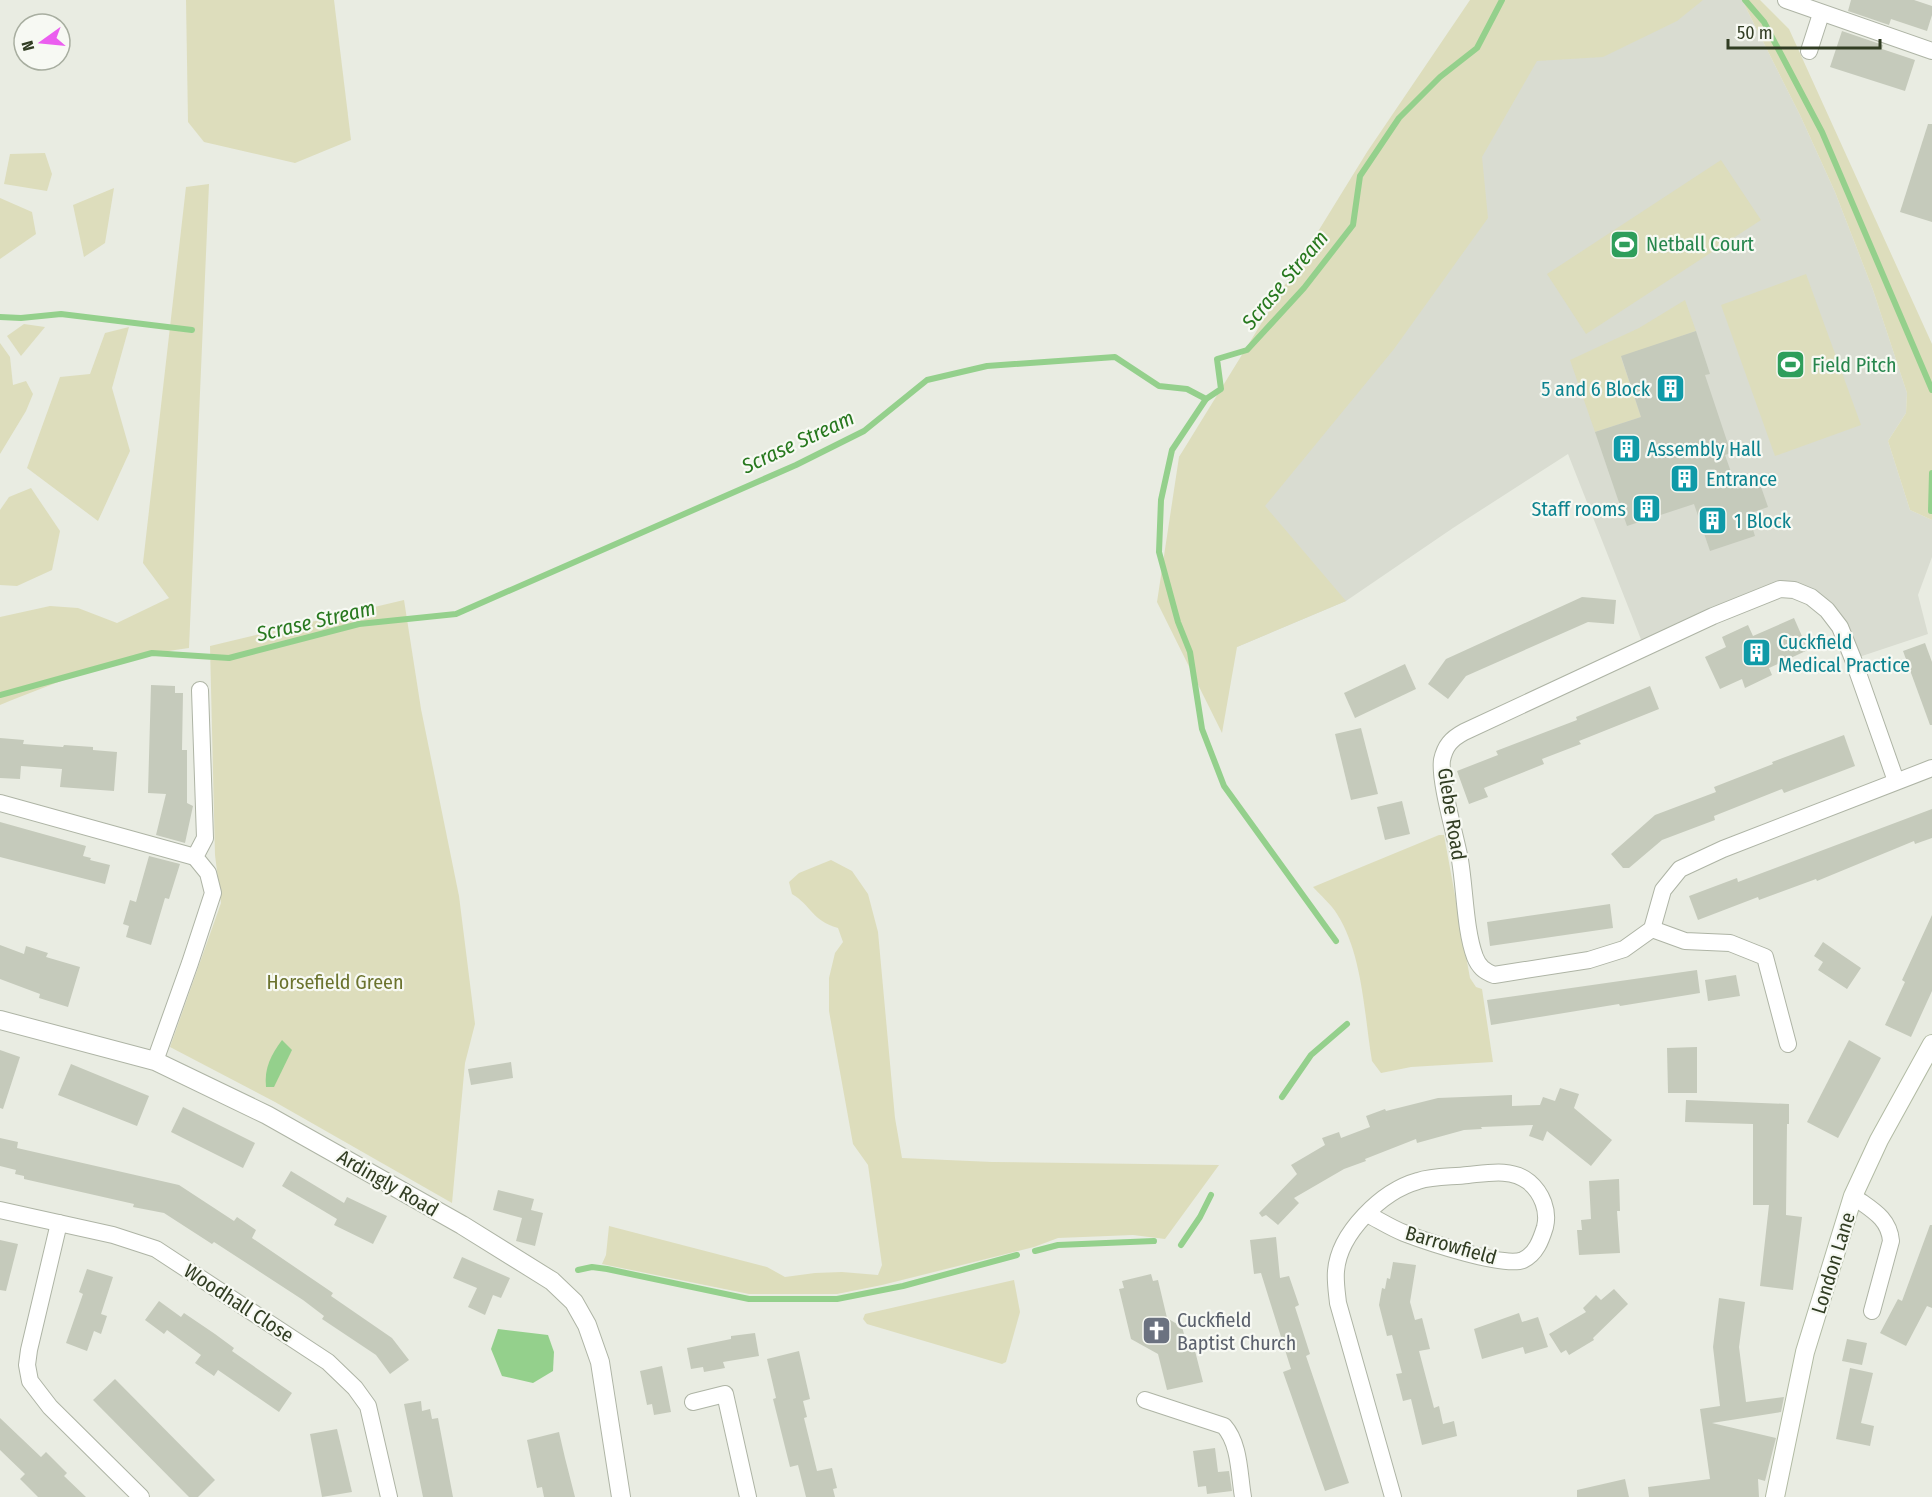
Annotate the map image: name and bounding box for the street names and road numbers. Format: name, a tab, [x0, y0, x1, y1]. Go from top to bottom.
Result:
street label: Glebe Road	[1433, 766, 1471, 862]
street label: Ardingly Road	[333, 1144, 443, 1222]
street label: London Lane	[1806, 1209, 1860, 1317]
street label: Barrowfield	[1403, 1221, 1499, 1269]
street label: Woodhall Close	[180, 1259, 298, 1347]

